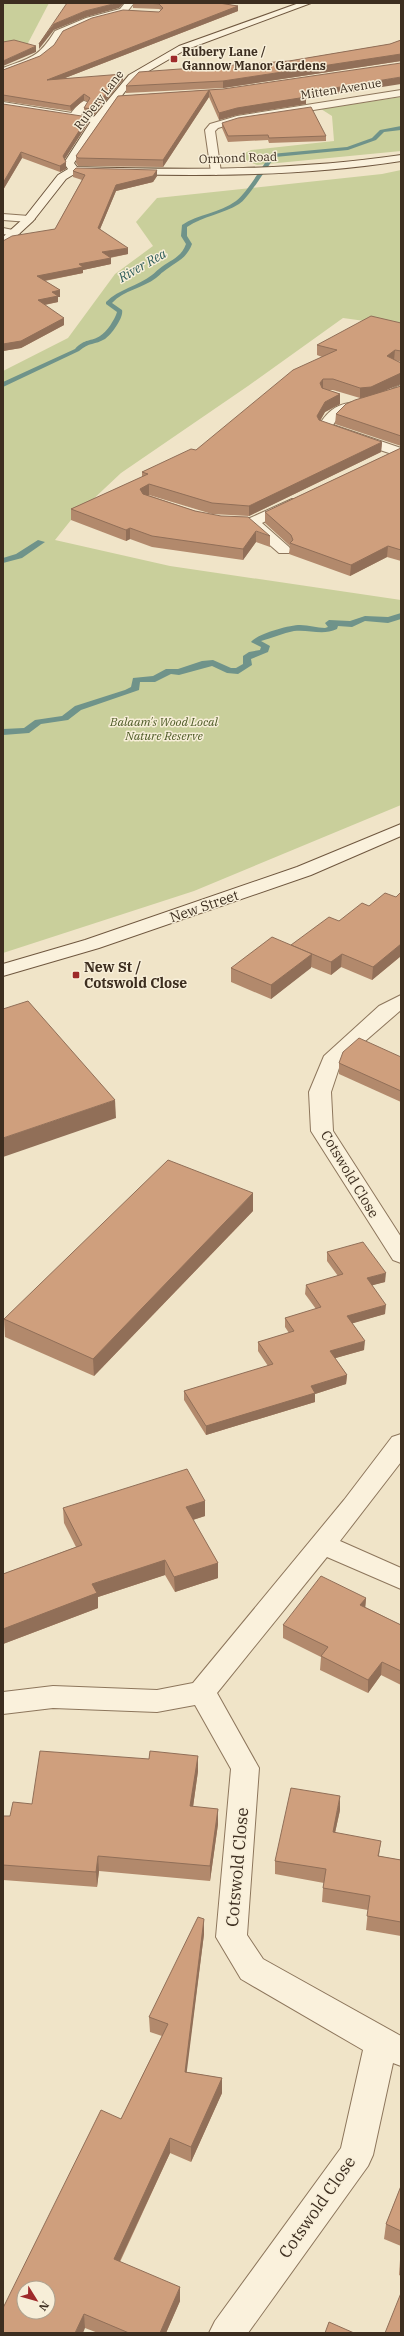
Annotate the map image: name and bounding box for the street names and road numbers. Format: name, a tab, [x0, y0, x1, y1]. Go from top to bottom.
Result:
street label: Rubery Lane	[71, 67, 127, 133]
street label: Mitten Avenue	[299, 75, 382, 102]
street label: Ormond Road	[199, 149, 277, 166]
street label: New Street	[167, 886, 241, 926]
street label: Cotswold Close	[317, 1127, 383, 1221]
street label: Cotswold Close	[221, 1806, 253, 1928]
street label: Cotswold Close	[274, 2152, 360, 2262]

